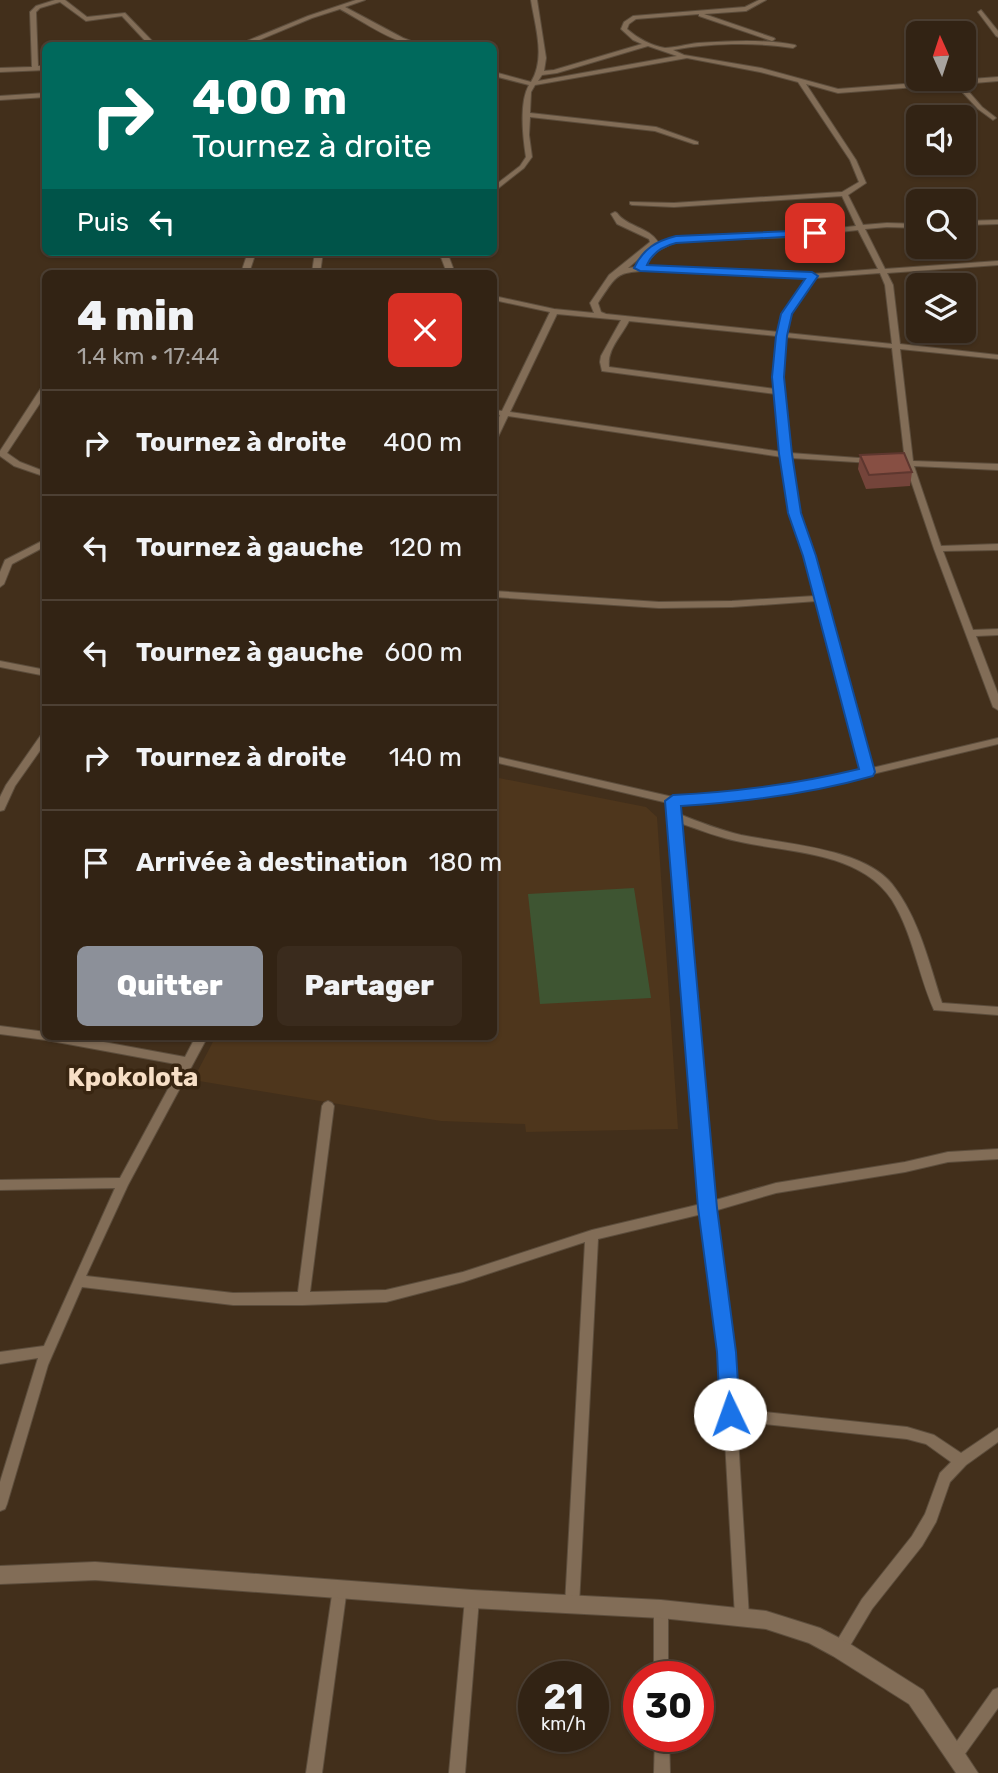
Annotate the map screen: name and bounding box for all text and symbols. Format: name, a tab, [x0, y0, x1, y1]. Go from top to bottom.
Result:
north arrow	[906, 21, 976, 91]
map controls	[906, 21, 976, 343]
text: 400 m	[192, 68, 347, 126]
icon: right	[77, 70, 168, 161]
button: sound	[906, 105, 976, 175]
text: Tournez à droite	[192, 127, 432, 165]
button: search	[906, 189, 976, 259]
icon: left	[143, 203, 181, 241]
pin	[785, 203, 845, 263]
text: Puis	[77, 207, 129, 238]
icon: arrive	[796, 214, 834, 252]
button: layers	[906, 273, 976, 343]
text: 4 min	[77, 291, 195, 341]
button: close	[388, 293, 462, 367]
text: 1.4 km · 17:44	[77, 342, 219, 370]
icon: right	[77, 424, 115, 462]
text: Tournez à droite	[136, 427, 346, 458]
text: 400 m	[383, 427, 462, 458]
icon: left	[77, 529, 115, 567]
text: Tournez à gauche	[136, 532, 364, 563]
text: 120 m	[390, 532, 462, 563]
icon: left	[77, 634, 115, 672]
text: Tournez à gauche	[136, 637, 364, 668]
text: 600 m	[385, 637, 463, 668]
icon: right	[77, 739, 115, 777]
text: Tournez à droite	[136, 742, 346, 773]
text: 140 m	[389, 742, 462, 773]
icon: arrive	[77, 844, 115, 882]
text: Arrivée à destination	[136, 847, 408, 878]
text: 180 m	[429, 847, 502, 878]
button: Quitter	[77, 946, 263, 1026]
button: Partager	[277, 946, 462, 1026]
district label: Kpokolota	[68, 1062, 198, 1093]
position arrow	[693, 1377, 767, 1451]
speed limit sign: 30	[623, 1661, 714, 1752]
text: 21	[543, 1676, 584, 1718]
text: km/h	[541, 1713, 586, 1735]

